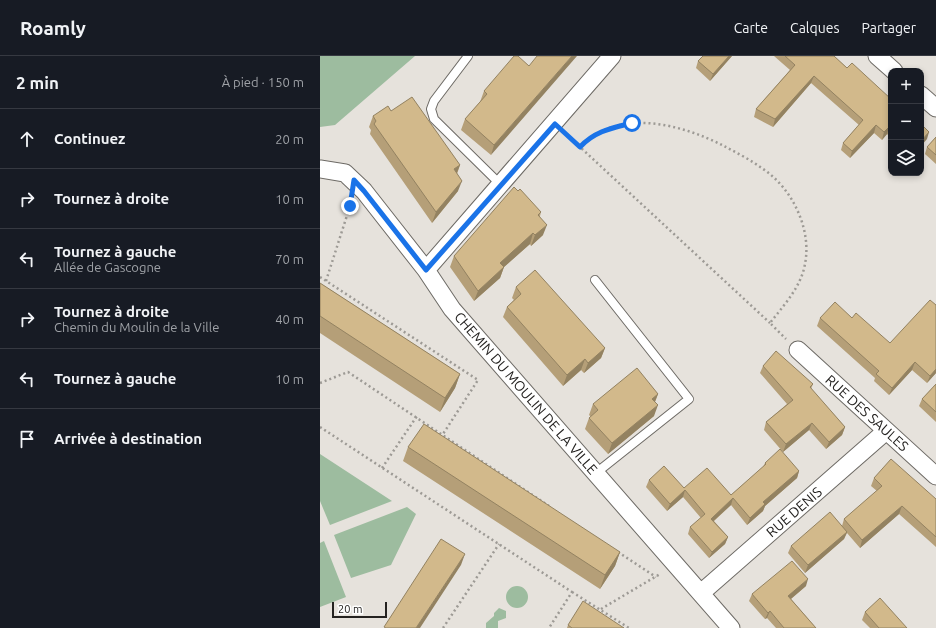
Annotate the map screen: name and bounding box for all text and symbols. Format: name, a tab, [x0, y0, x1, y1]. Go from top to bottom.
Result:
text: Roamly	[20, 17, 86, 39]
text: Carte	[734, 20, 768, 36]
text: Calques	[790, 20, 839, 36]
text: Partager	[861, 20, 916, 36]
map controls	[888, 68, 924, 176]
button: +	[888, 68, 924, 104]
text: 2 min	[16, 73, 59, 92]
text: À pied · 150 m	[222, 75, 304, 89]
button: −	[888, 104, 924, 140]
route start	[623, 114, 641, 132]
icon: ahead	[16, 128, 38, 150]
text: Continuez	[54, 130, 125, 147]
text: 20 m	[275, 132, 304, 146]
button: layers	[888, 140, 924, 176]
icon: right	[16, 188, 38, 210]
text: Tournez à droite	[54, 190, 169, 207]
text: 10 m	[275, 192, 304, 206]
route end	[341, 197, 359, 215]
text: Tournez à gauche	[54, 243, 177, 260]
icon: left	[16, 248, 38, 270]
text: 70 m	[275, 252, 304, 266]
text: Allée de Gascogne	[54, 260, 161, 274]
text: Tournez à droite	[54, 303, 169, 320]
icon: right	[16, 308, 38, 330]
street label: CHEMIN DU MOULIN DE LA VILLE	[451, 309, 601, 477]
text: 40 m	[275, 312, 304, 326]
text: Chemin du Moulin de la Ville	[54, 320, 219, 334]
icon: left	[16, 368, 38, 390]
text: Tournez à gauche	[54, 370, 177, 387]
text: 10 m	[275, 372, 304, 386]
street label: RUE DES SAULES	[822, 372, 912, 454]
icon: arrive	[16, 428, 38, 450]
text: Arrivée à destination	[54, 430, 202, 447]
street label: RUE DENIS	[763, 484, 825, 540]
scale bar	[332, 600, 387, 619]
text: 20 m	[338, 603, 362, 615]

